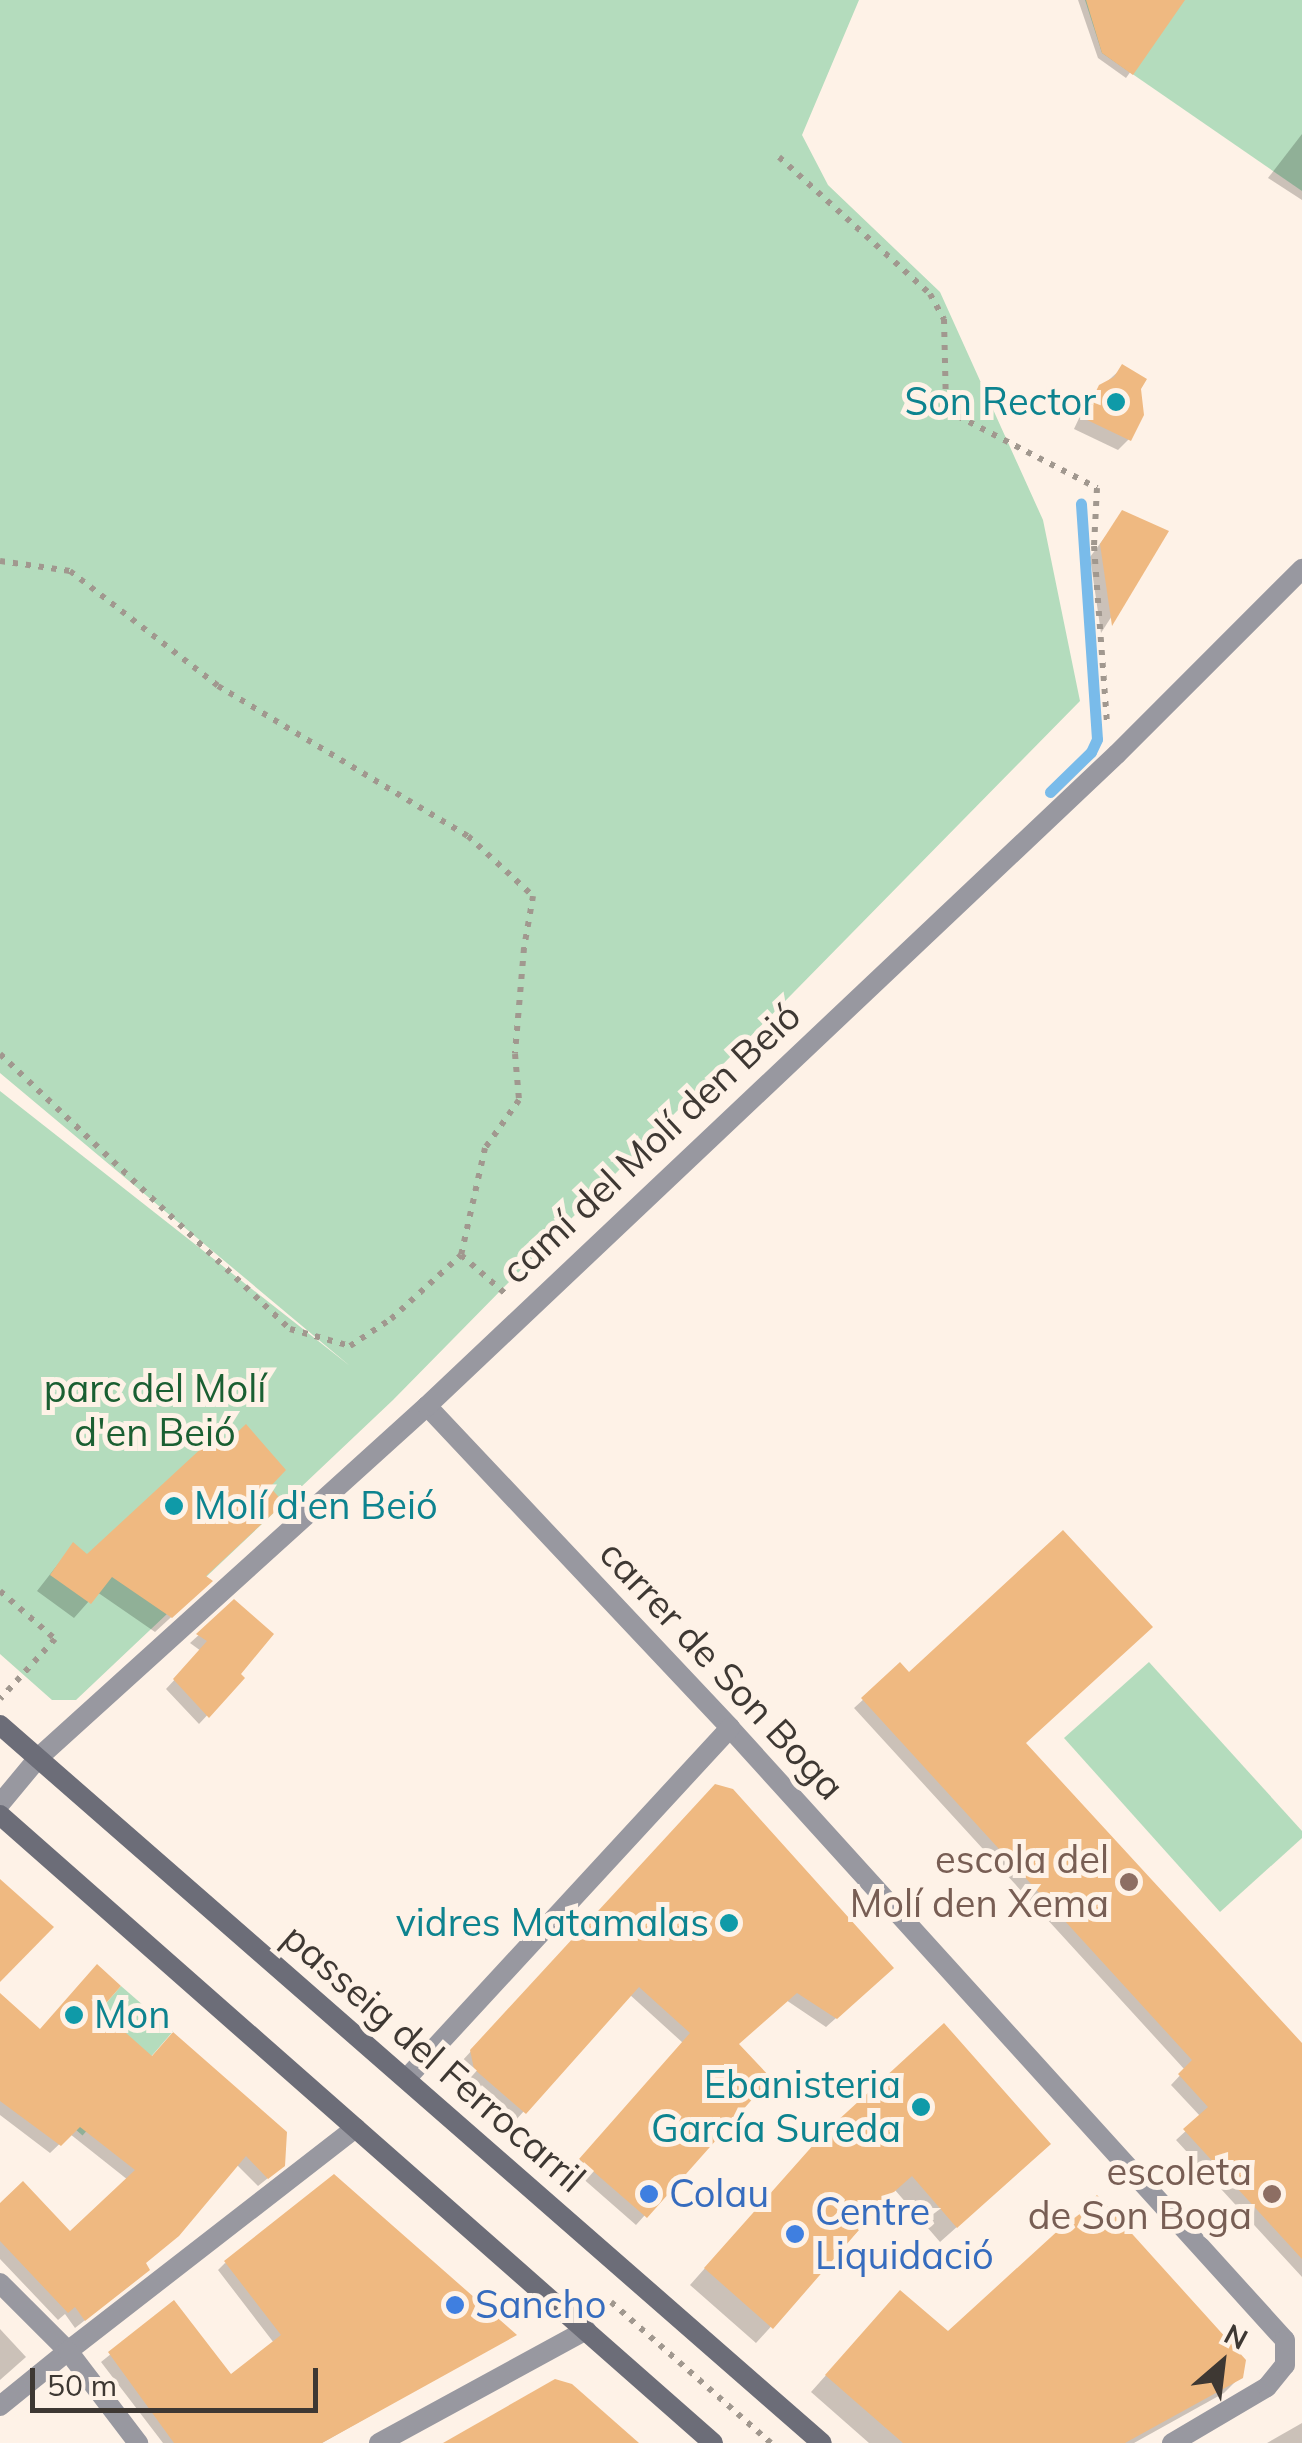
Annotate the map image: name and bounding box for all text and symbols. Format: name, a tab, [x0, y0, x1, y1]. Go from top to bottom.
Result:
place label: Son Rector	[904, 379, 1096, 425]
marker: Son Rector	[1105, 391, 1127, 413]
street label: camí del Molí den Beió	[492, 993, 810, 1293]
park label: parc del Molí d'en Beió	[44, 1366, 266, 1456]
place label: Molí d'en Beió	[194, 1483, 438, 1529]
marker: Molí d'en Beió	[163, 1495, 185, 1517]
street label: carrer de Son Boga	[590, 1531, 854, 1809]
place label: escola del Molí den Xema	[850, 1837, 1109, 1926]
marker: escola del Molí den Xema	[1118, 1871, 1140, 1893]
place label: vidres Matamalas	[396, 1900, 709, 1946]
marker: vidres Matamalas	[718, 1912, 740, 1934]
street label: passeig del Ferrocarril	[273, 1914, 595, 2202]
place label: Mon	[94, 1992, 171, 2038]
marker: Mon	[63, 2004, 85, 2026]
place label: Ebanisteria García Sureda	[651, 2062, 901, 2152]
marker: Ebanisteria García Sureda	[910, 2096, 932, 2118]
place label: escoleta de Son Boga	[1028, 2149, 1252, 2238]
place label: Colau	[669, 2171, 769, 2217]
marker: Colau	[638, 2183, 660, 2205]
marker: escoleta de Son Boga	[1261, 2183, 1283, 2205]
place label: Centre Liquidació	[815, 2189, 994, 2278]
marker: Centre Liquidació	[784, 2223, 806, 2245]
place label: Sancho	[475, 2282, 607, 2328]
marker: Sancho	[444, 2294, 466, 2316]
north arrow	[1172, 2313, 1272, 2413]
text: N	[1219, 2316, 1254, 2356]
scale bar	[35, 2348, 322, 2410]
text: 50 m	[47, 2366, 117, 2404]

